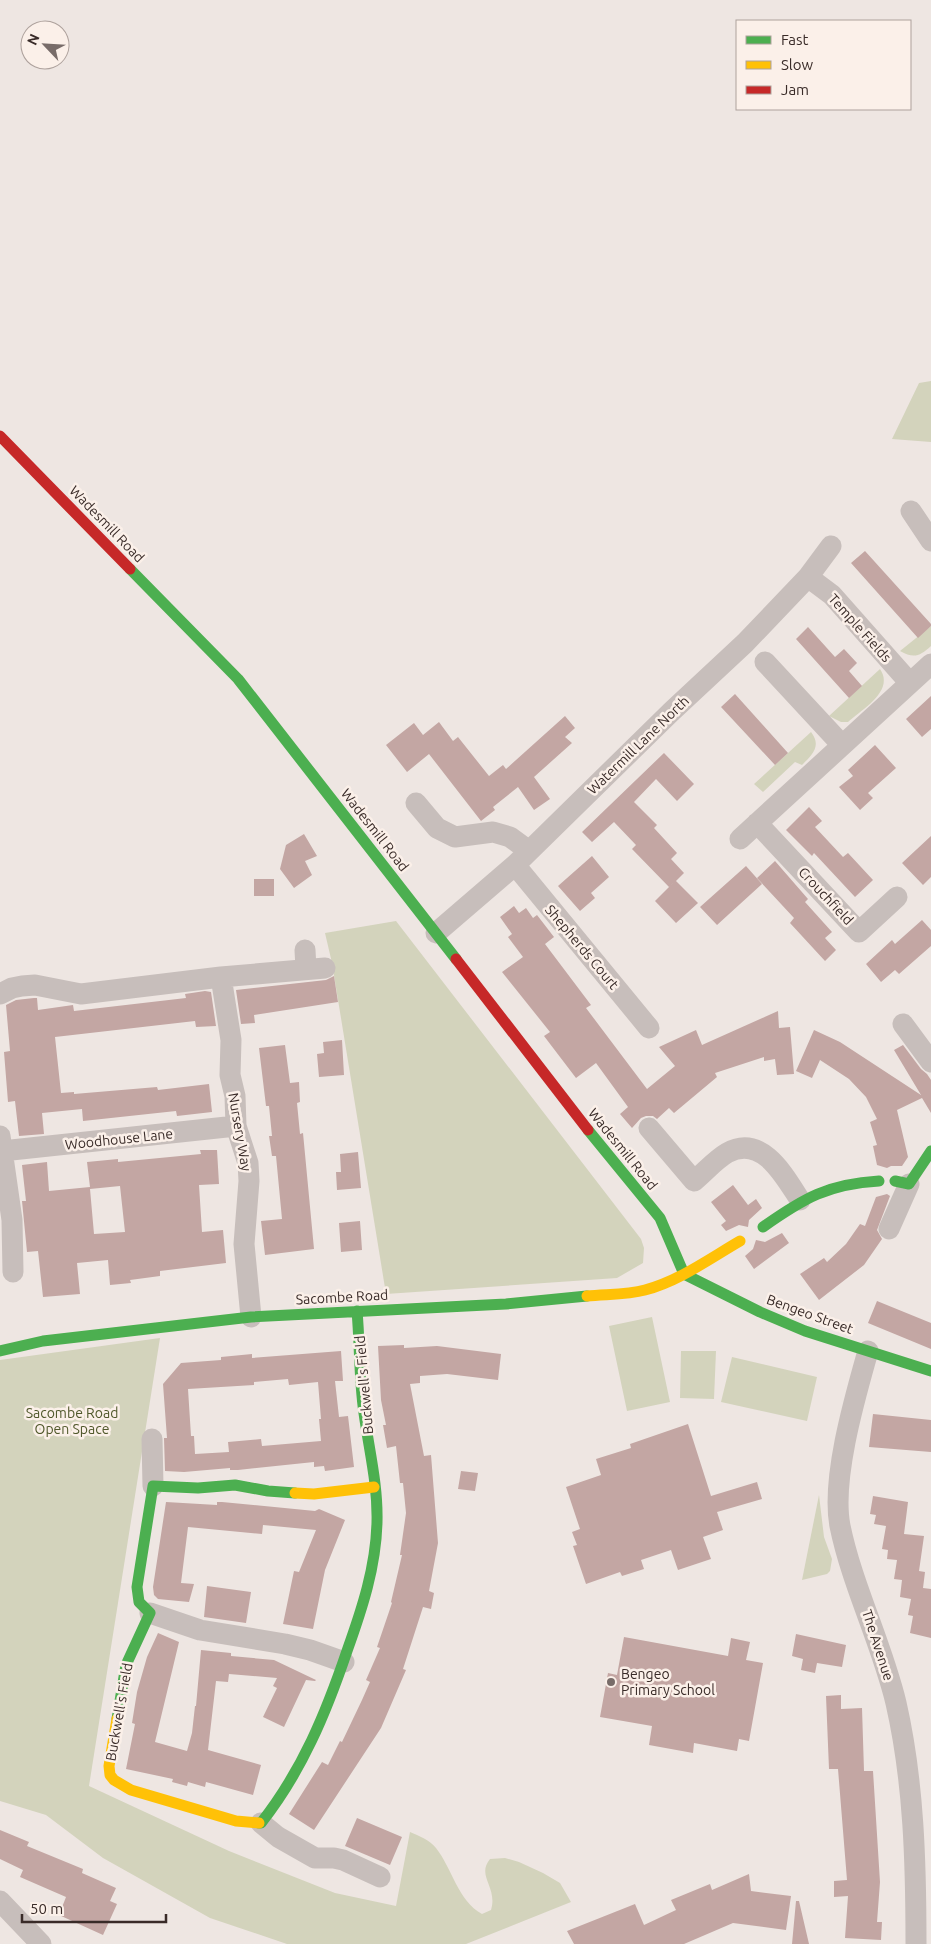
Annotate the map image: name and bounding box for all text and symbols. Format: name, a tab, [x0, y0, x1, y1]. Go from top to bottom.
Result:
north arrow	[20, 20, 70, 70]
legend	[736, 20, 911, 110]
text: N	[24, 31, 43, 48]
text: Fast	[781, 31, 809, 48]
text: Slow	[781, 56, 814, 73]
text: Jam	[781, 81, 809, 98]
street label: Wadesmill Road	[66, 482, 148, 566]
street label: Temple Fields	[825, 591, 895, 665]
street label: Watermill Lane North	[584, 692, 692, 798]
street label: Wadesmill Road	[338, 786, 412, 874]
street label: Crouchfield	[795, 864, 857, 928]
street label: Shepherds Court	[542, 902, 622, 993]
street label: Nursery Way	[225, 1092, 255, 1173]
street label: Wadesmill Road	[585, 1105, 661, 1193]
street label: Woodhouse Lane	[64, 1125, 174, 1153]
street label: Sacombe Road	[295, 1287, 389, 1307]
street label: Bengeo Street	[765, 1291, 856, 1337]
street label: Buckwell's Field	[352, 1335, 376, 1435]
park label: Sacombe Road Open Space	[26, 1405, 118, 1437]
street label: The Avenue	[859, 1607, 897, 1683]
street label: Buckwell's Field	[102, 1662, 136, 1762]
place label: Bengeo Primary School	[621, 1666, 715, 1698]
marker: Bengeo Primary School	[605, 1676, 617, 1688]
scale bar	[22, 1892, 166, 1924]
text: 50 m	[30, 1900, 63, 1917]

